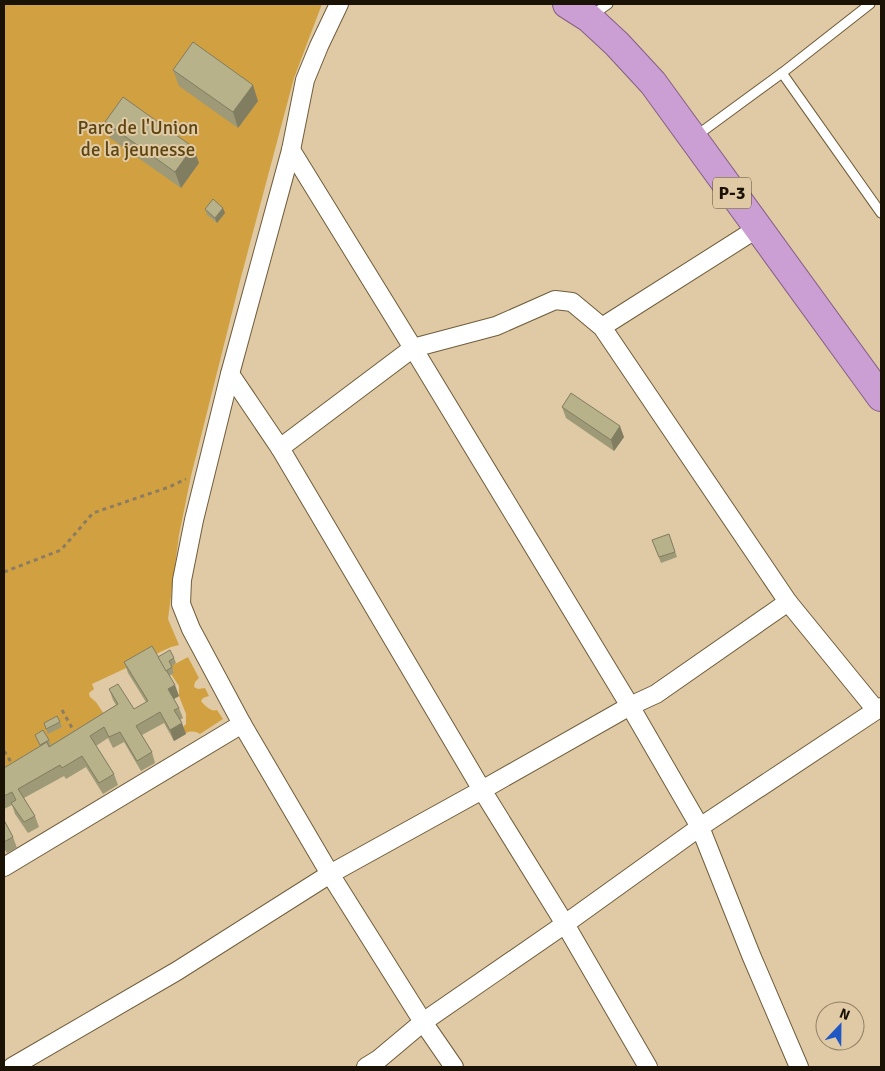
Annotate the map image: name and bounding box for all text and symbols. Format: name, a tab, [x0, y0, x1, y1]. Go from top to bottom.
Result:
park label: Parc de l'Union de la jeunesse	[78, 116, 198, 162]
road number: P-3	[713, 178, 751, 208]
north arrow	[815, 1001, 865, 1051]
text: N	[837, 1005, 852, 1024]

